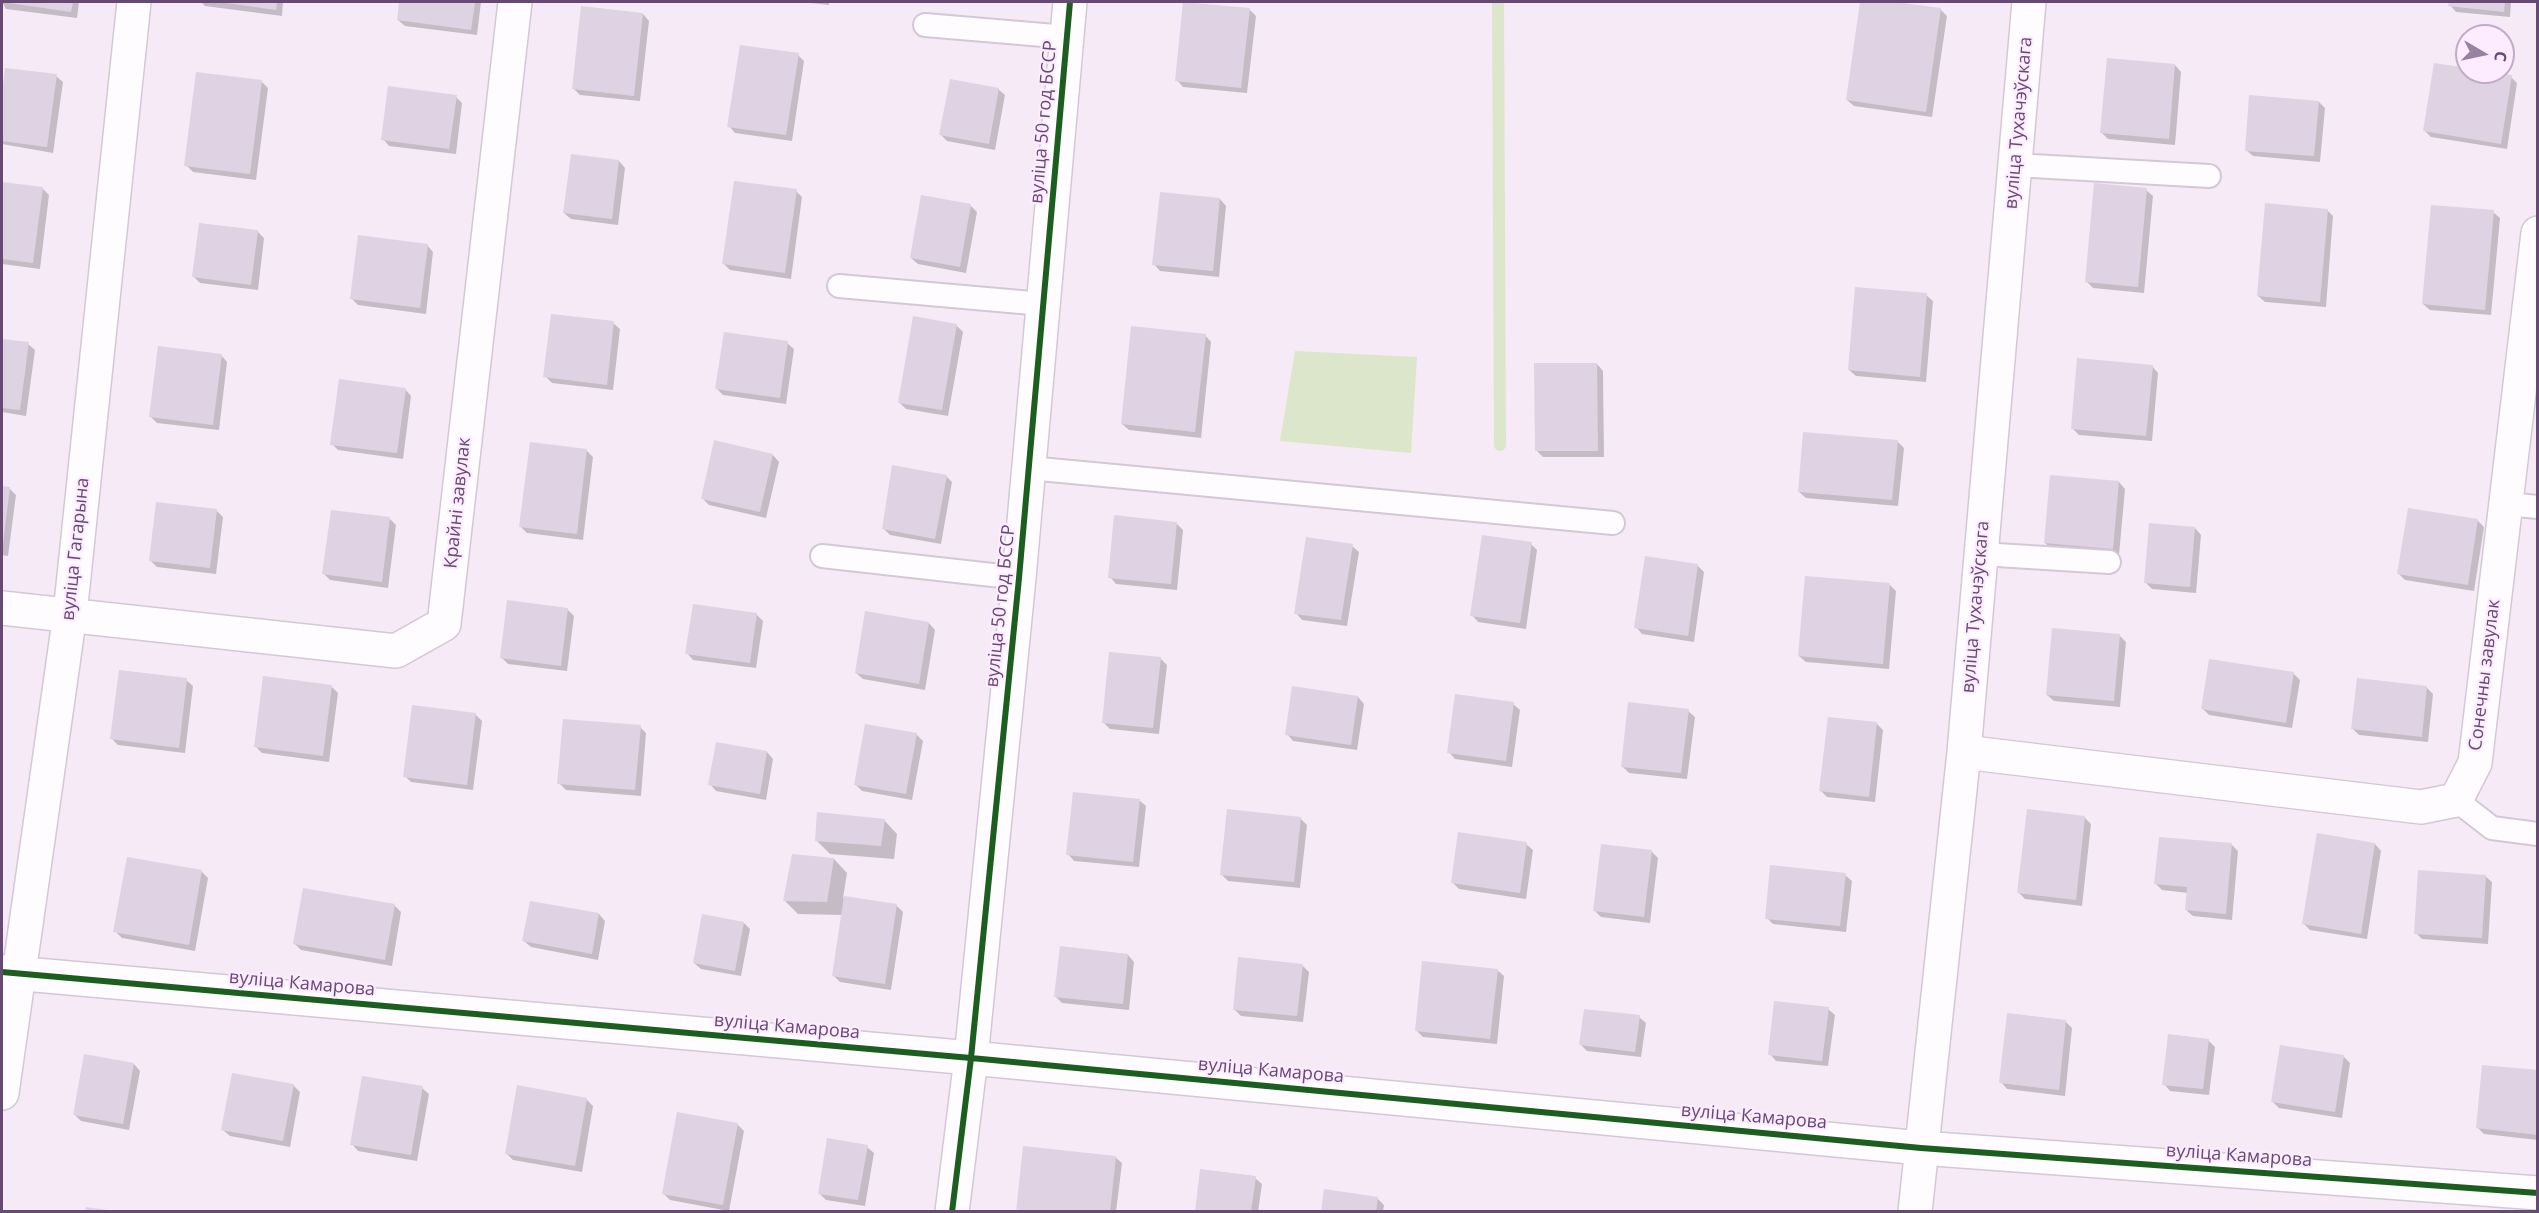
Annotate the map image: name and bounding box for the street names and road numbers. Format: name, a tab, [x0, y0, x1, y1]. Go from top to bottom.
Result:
street label: вуліца Тухачэўскага	[2001, 36, 2037, 210]
street label: вуліца 50 год БССР	[1026, 40, 1062, 204]
street label: Крайні завулак	[440, 436, 476, 570]
street label: вуліца Гагарына	[58, 477, 94, 621]
street label: вуліца Тухачэўскага	[1958, 520, 1994, 694]
street label: вуліца 50 год БССР	[982, 524, 1020, 688]
street label: Сонечны завулак	[2465, 598, 2505, 752]
street label: вуліца Камарова	[228, 967, 376, 1001]
street label: вуліца Камарова	[713, 1010, 861, 1044]
street label: вуліца Камарова	[1197, 1054, 1345, 1088]
street label: вуліца Камарова	[1680, 1100, 1828, 1134]
street label: вуліца Камарова	[2165, 1140, 2313, 1172]

